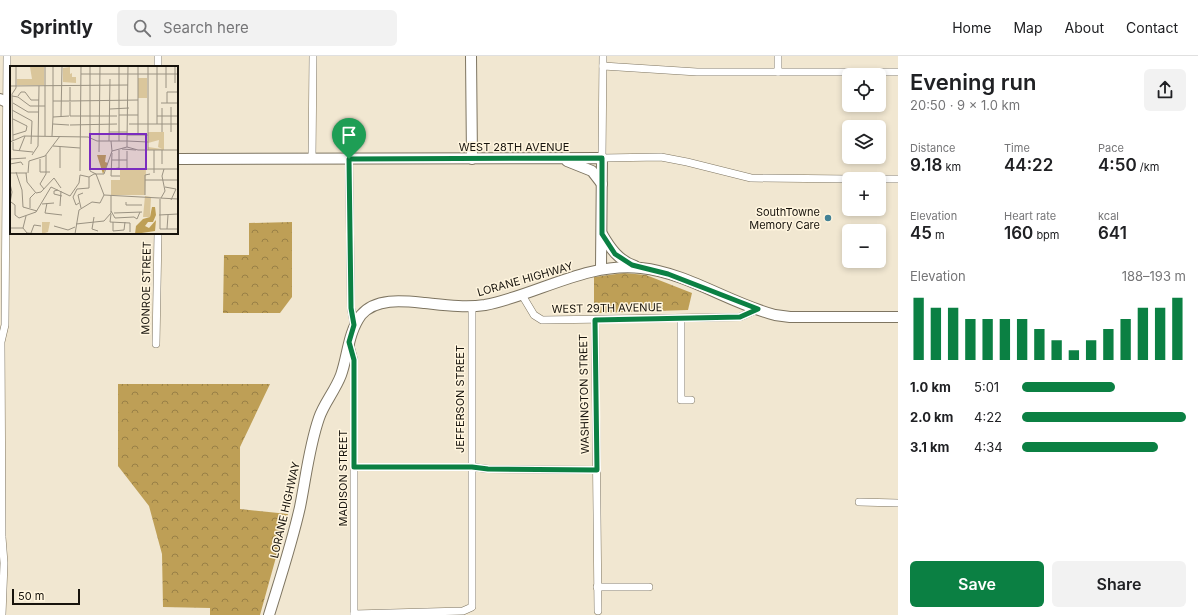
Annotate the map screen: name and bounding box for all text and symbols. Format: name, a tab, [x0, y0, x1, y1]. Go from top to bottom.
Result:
search box	[117, 10, 397, 46]
text: Sprintly	[20, 16, 93, 39]
icon: search	[131, 17, 153, 39]
text: Search here	[163, 18, 249, 37]
text: Home	[952, 19, 991, 36]
text: Map	[1013, 19, 1043, 36]
text: About	[1065, 19, 1104, 36]
text: Contact	[1126, 19, 1178, 36]
inset map	[10, 66, 178, 234]
map controls	[842, 68, 886, 268]
button: locate	[842, 68, 886, 112]
text: Evening run	[910, 69, 1036, 95]
button: share	[1144, 69, 1186, 111]
text: 20:50 · 9 × 1.0 km	[910, 97, 1020, 113]
pin	[332, 118, 366, 159]
button: layers	[842, 120, 886, 164]
icon: arrive	[338, 124, 360, 146]
street label: WEST 28TH AVENUE	[459, 140, 569, 154]
text: Distance	[910, 141, 955, 155]
text: Time	[1004, 141, 1030, 155]
text: Pace	[1098, 141, 1124, 155]
text: 9.18	[910, 155, 942, 175]
text: 44:22	[1004, 155, 1053, 175]
text: 4:50	[1098, 155, 1137, 175]
text: km	[942, 160, 961, 174]
text: /km	[1137, 160, 1159, 174]
button: +	[842, 172, 886, 216]
place label: SouthTowne Memory Care	[749, 205, 820, 232]
text: Elevation	[910, 209, 957, 223]
text: Heart rate	[1004, 209, 1056, 223]
text: kcal	[1098, 209, 1119, 223]
marker: SouthTowne Memory Care	[823, 213, 833, 223]
text: 45	[910, 223, 932, 243]
text: 160	[1004, 223, 1033, 243]
text: 641	[1098, 223, 1127, 243]
button: −	[842, 224, 886, 268]
text: m	[932, 228, 945, 242]
text: bpm	[1033, 228, 1059, 242]
street label: MONROE STREET	[138, 241, 154, 335]
street label: LORANE HIGHWAY	[476, 258, 575, 299]
text: Elevation	[910, 268, 966, 284]
text: 188–193 m	[1122, 268, 1186, 284]
street label: WEST 29TH AVENUE	[552, 300, 662, 316]
street label: WASHINGTON STREET	[576, 334, 592, 454]
street label: JEFFERSON STREET	[453, 345, 467, 453]
text: 1.0 km	[910, 379, 951, 395]
text: 5:01	[974, 379, 999, 395]
text: 2.0 km	[910, 409, 953, 425]
text: 4:22	[974, 409, 1002, 425]
street label: MADISON STREET	[336, 430, 350, 526]
text: 3.1 km	[910, 439, 949, 455]
text: 4:34	[974, 439, 1003, 455]
street label: LORANE HIGHWAY	[267, 460, 303, 560]
button: Save	[910, 561, 1044, 607]
button: Share	[1052, 561, 1186, 607]
scale bar	[12, 587, 80, 606]
text: 50 m	[18, 589, 44, 603]

